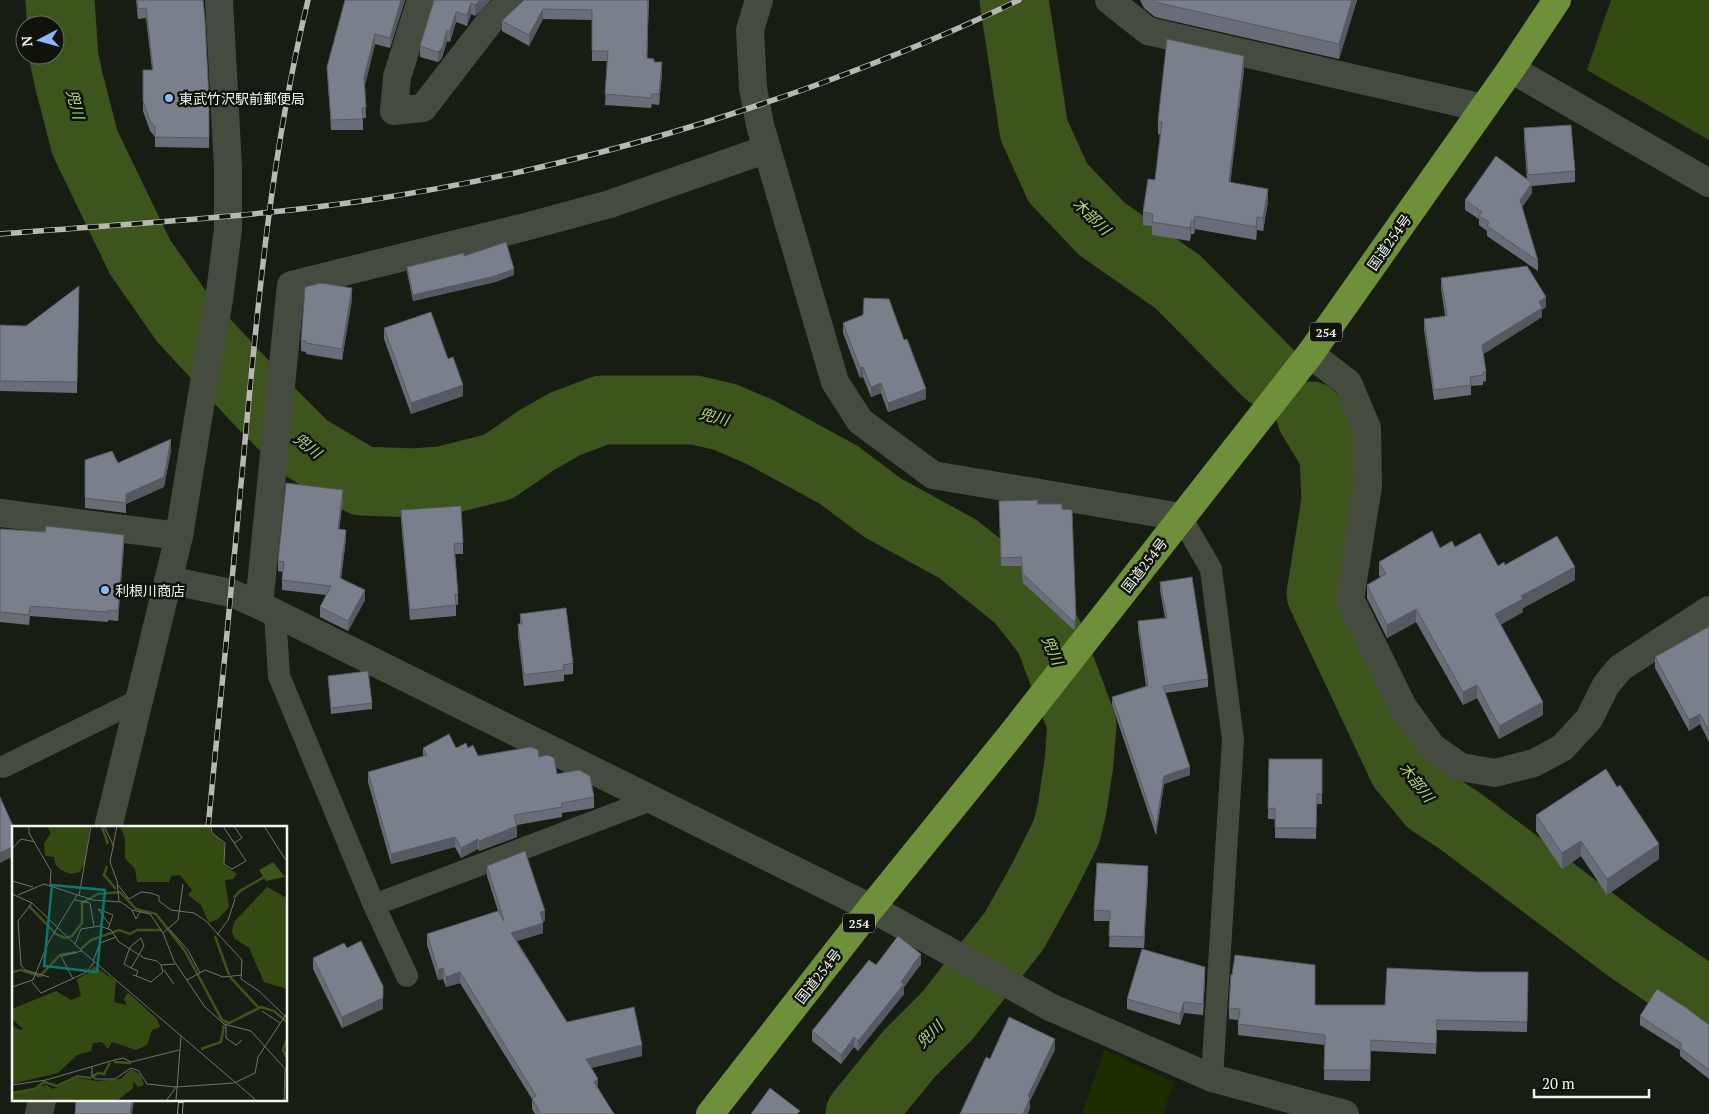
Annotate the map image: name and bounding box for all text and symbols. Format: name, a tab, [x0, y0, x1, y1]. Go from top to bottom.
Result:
north arrow	[15, 15, 65, 65]
text: N	[17, 35, 37, 48]
water label: 兜川	[63, 87, 90, 123]
place label: 東武竹沢駅前郵便局	[179, 89, 305, 108]
marker: 東武竹沢駅前郵便局	[163, 92, 175, 104]
water label: 木部川	[1069, 193, 1117, 240]
street label: 国道254号	[1363, 210, 1415, 274]
road number: 254	[1310, 322, 1342, 342]
water label: 兜川	[697, 402, 733, 430]
water label: 兜川	[290, 428, 328, 463]
street label: 国道254号	[1117, 534, 1171, 596]
place label: 利根川商店	[115, 581, 185, 600]
marker: 利根川商店	[99, 584, 111, 596]
water label: 兜川	[1038, 632, 1069, 670]
water label: 木部川	[1395, 758, 1440, 807]
inset map	[12, 826, 288, 1102]
road number: 254	[843, 914, 875, 932]
street label: 国道254号	[791, 945, 845, 1007]
water label: 兜川	[911, 1015, 948, 1052]
scale bar	[1534, 1066, 1649, 1098]
text: 20 m	[1542, 1073, 1575, 1093]

